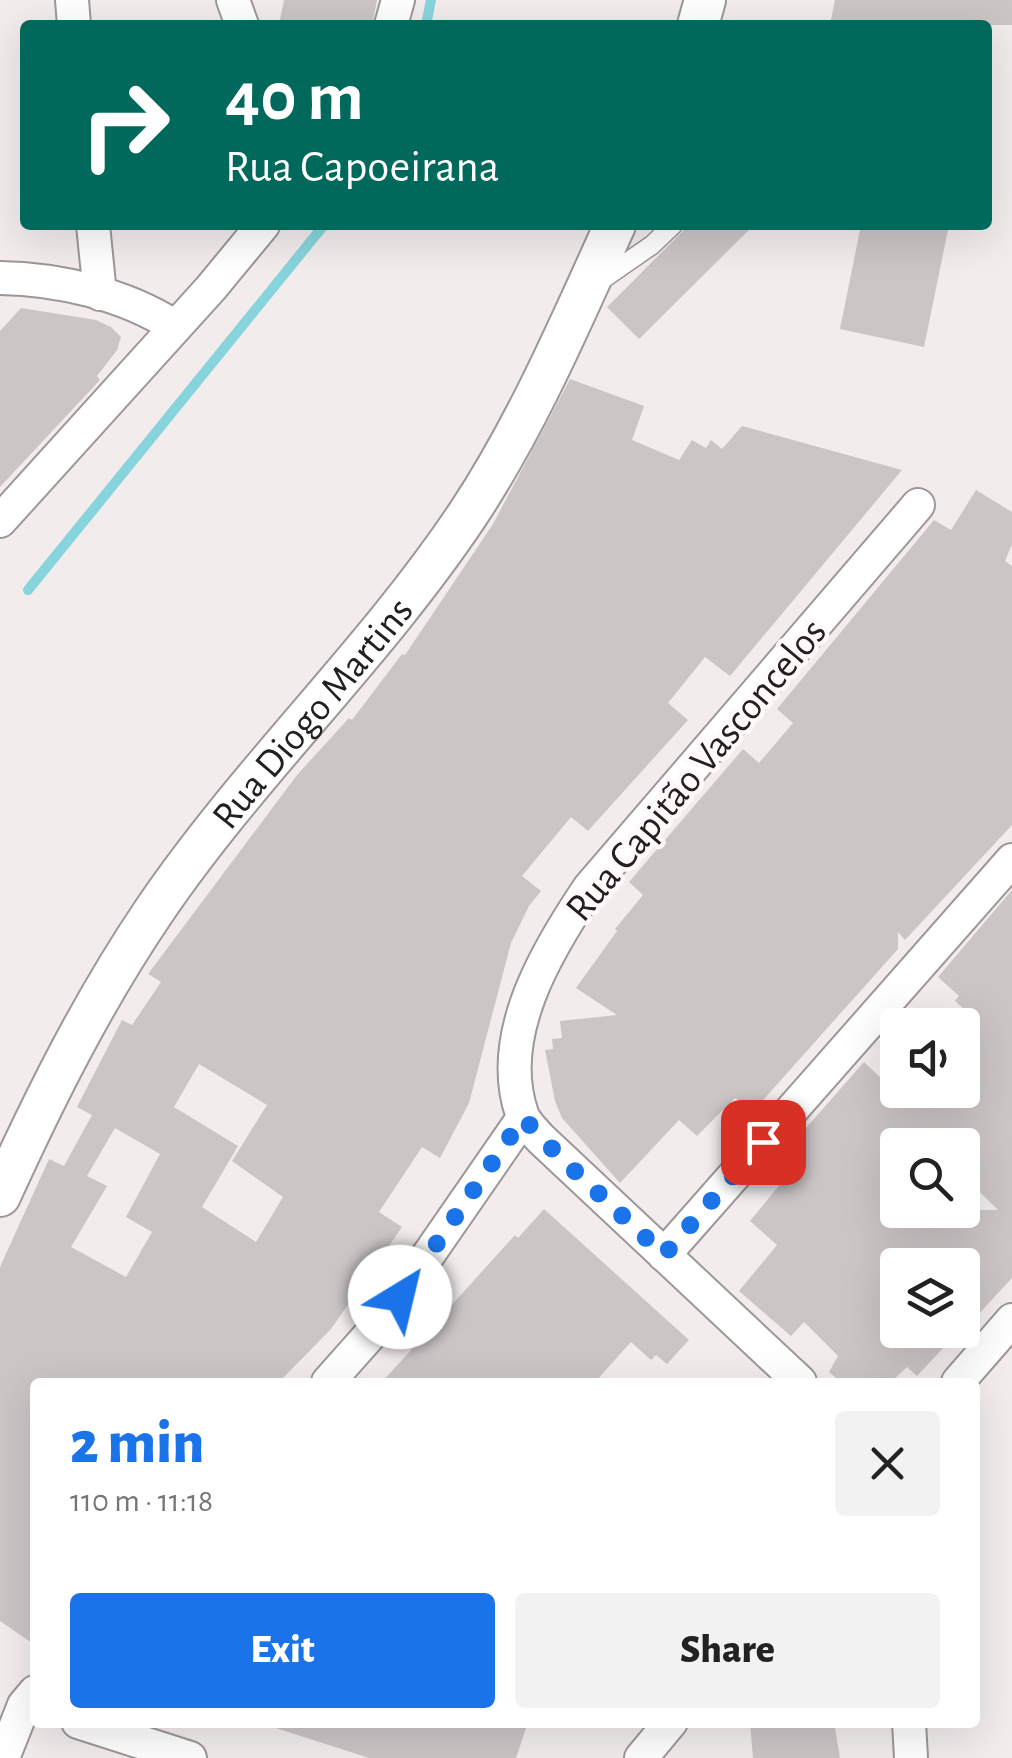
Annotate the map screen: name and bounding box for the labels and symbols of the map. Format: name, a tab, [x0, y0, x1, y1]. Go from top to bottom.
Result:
street label: Rua Diogo Martins	[205, 591, 421, 837]
street label: Rua Capitão Vasconcelos	[559, 612, 834, 929]
pin	[721, 1100, 806, 1185]
position arrow	[348, 1245, 452, 1349]

